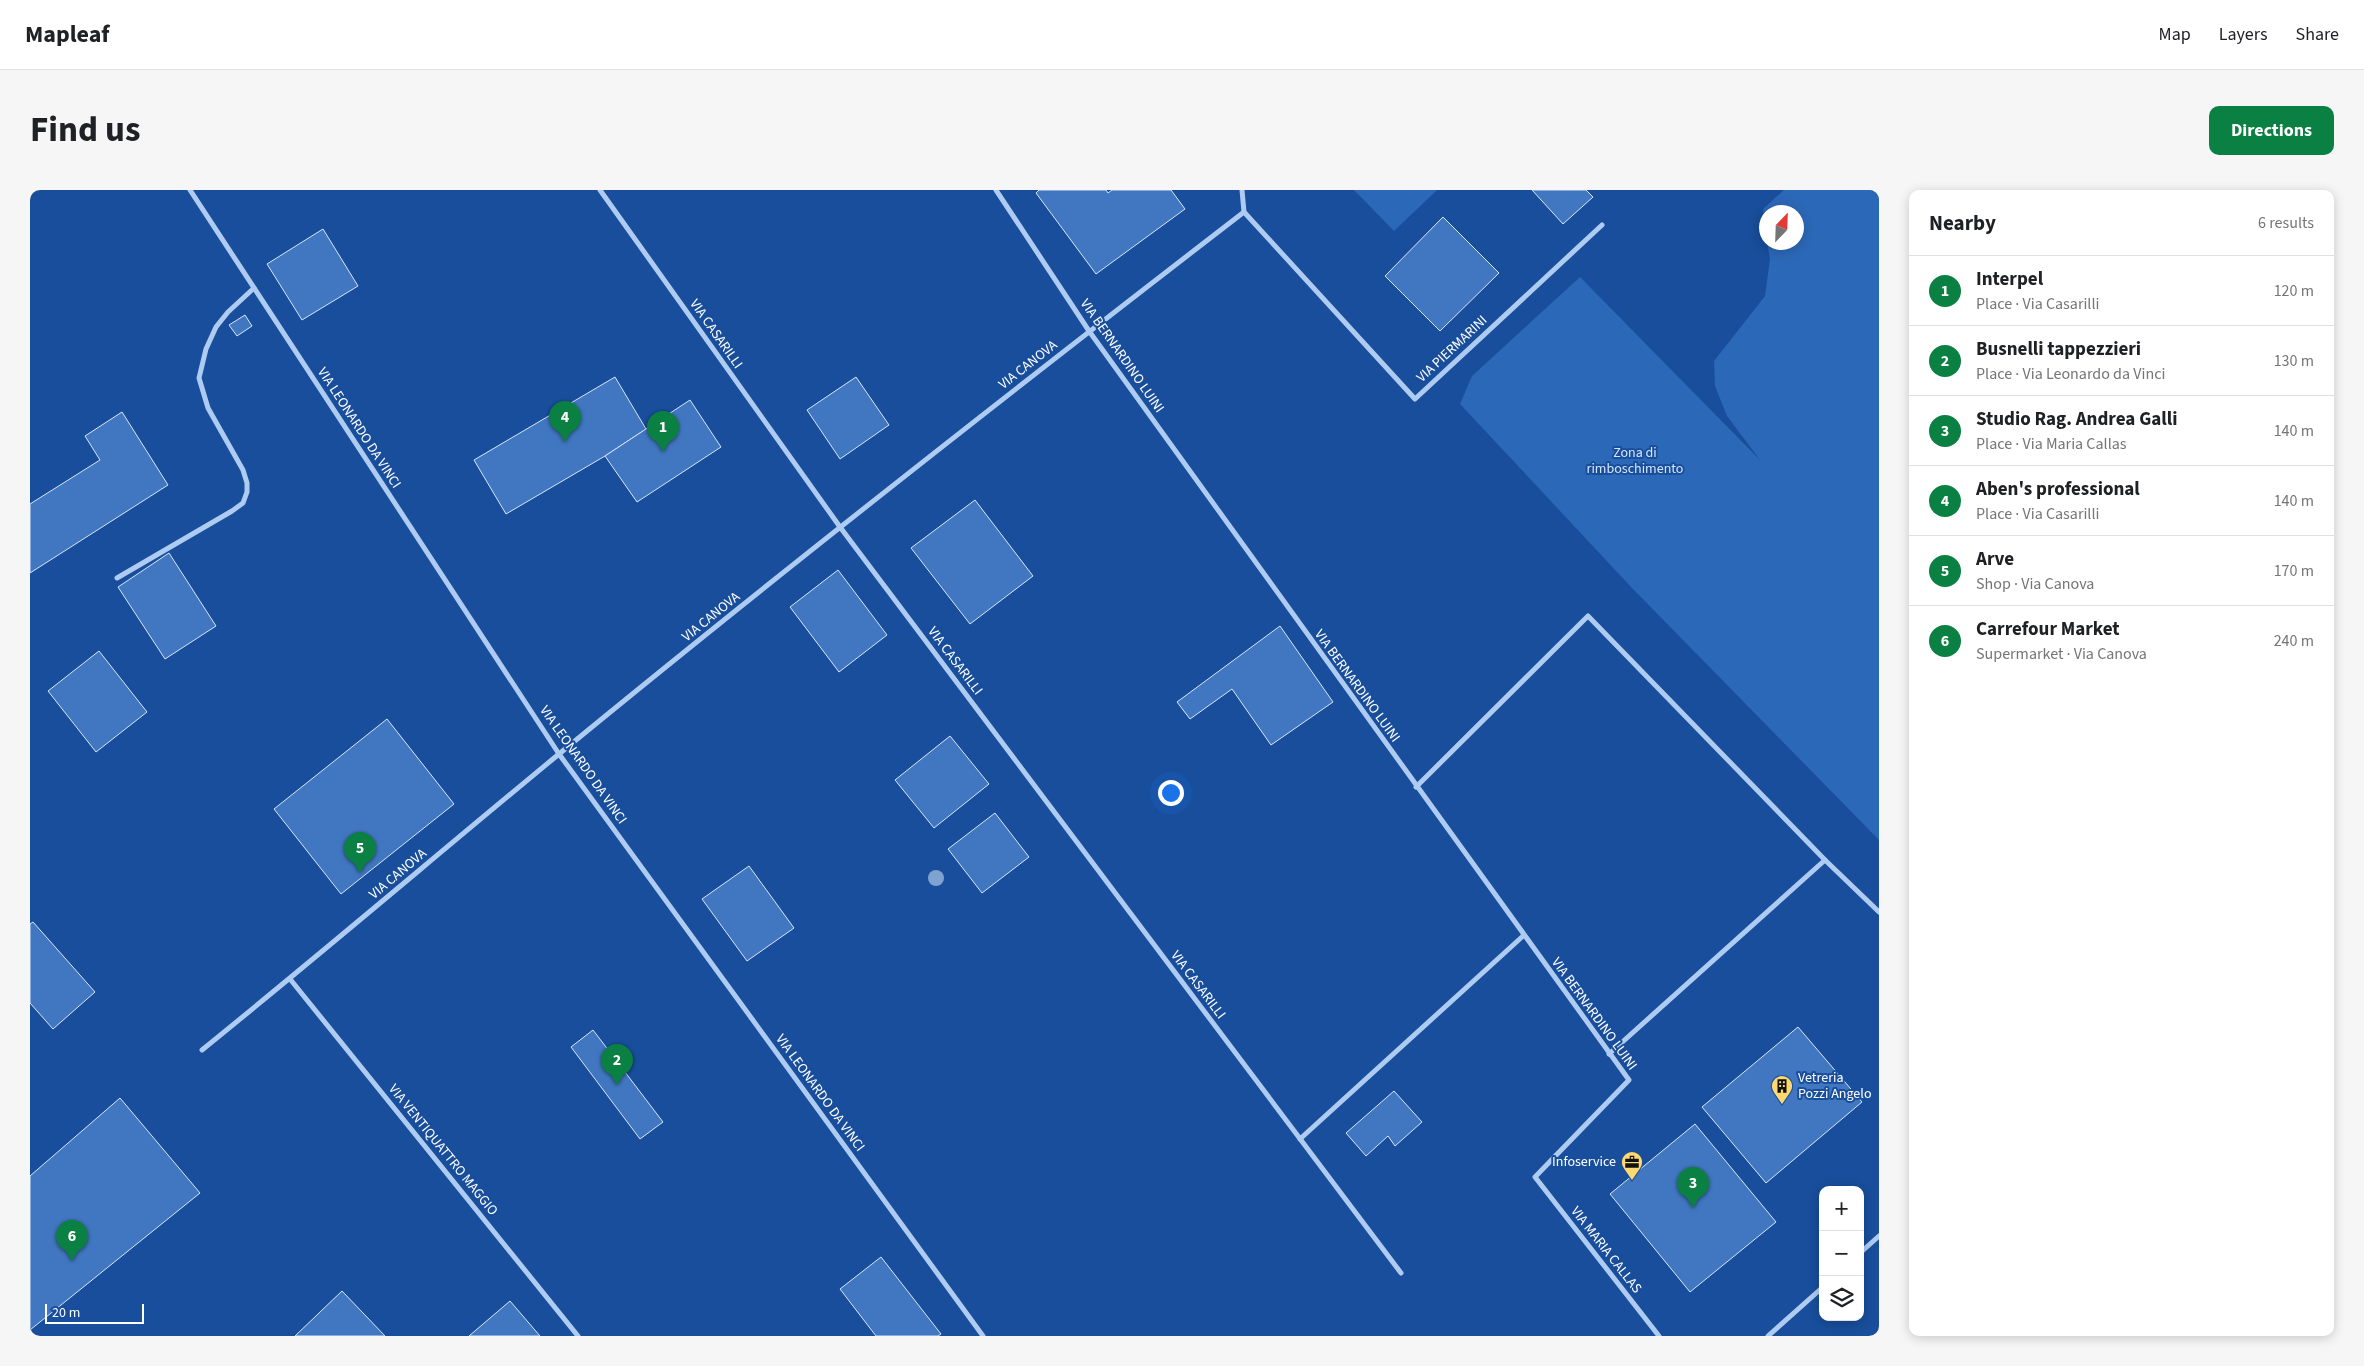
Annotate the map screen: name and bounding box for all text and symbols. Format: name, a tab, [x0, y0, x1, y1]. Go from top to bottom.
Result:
text: Mapleaf	[25, 17, 110, 52]
text: Map	[2159, 22, 2191, 47]
text: Layers	[2219, 22, 2268, 47]
text: Share	[2296, 22, 2339, 47]
text: Find us	[30, 105, 140, 155]
button: Directions	[2209, 106, 2334, 155]
north arrow	[1759, 205, 1804, 250]
text: Nearby	[1929, 208, 1996, 238]
text: 6 results	[2258, 212, 2314, 234]
text: Interpel	[1976, 266, 2043, 293]
text: 1	[1941, 280, 1949, 302]
text: 120 m	[2274, 280, 2314, 302]
text: Place · Via Casarilli	[1976, 293, 2099, 315]
street label: VIA CASARILLI	[685, 295, 747, 373]
street label: VIA BERNARDINO LUINI	[1075, 295, 1169, 417]
street label: VIA PIERMARINI	[1412, 311, 1492, 387]
street label: VIA CANOVA	[994, 335, 1062, 394]
text: Busnelli tappezzieri	[1976, 336, 2141, 363]
text: 2	[1941, 350, 1949, 372]
text: 130 m	[2274, 350, 2314, 372]
text: Place · Via Leonardo da Vinci	[1976, 363, 2165, 385]
street label: VIA LEONARDO DA VINCI	[312, 364, 406, 492]
pin: 4	[549, 401, 581, 442]
text: Studio Rag. Andrea Galli	[1976, 406, 2177, 433]
pin: 1	[647, 411, 679, 452]
text: 3	[1941, 420, 1949, 442]
text: 140 m	[2274, 420, 2314, 442]
text: Place · Via Maria Callas	[1976, 433, 2127, 455]
park label: Zona di rimboschimento	[1587, 443, 1683, 479]
text: Aben's professional	[1976, 476, 2140, 503]
text: 4	[1941, 490, 1949, 512]
text: 140 m	[2274, 490, 2314, 512]
text: Place · Via Casarilli	[1976, 503, 2099, 525]
text: Arve	[1976, 546, 2014, 573]
text: 5	[1941, 560, 1949, 582]
text: 170 m	[2274, 560, 2314, 582]
text: Shop · Via Canova	[1976, 573, 2094, 595]
street label: VIA CANOVA	[678, 587, 745, 647]
text: Carrefour Market	[1976, 616, 2120, 643]
street label: VIA CASARILLI	[923, 623, 987, 699]
street label: VIA BERNARDINO LUINI	[1309, 626, 1405, 746]
text: 6	[1941, 630, 1949, 652]
text: 240 m	[2274, 630, 2314, 652]
text: Supermarket · Via Canova	[1976, 643, 2147, 665]
street label: VIA LEONARDO DA VINCI	[534, 702, 632, 828]
your location	[1158, 780, 1184, 806]
pin: 5	[344, 832, 376, 873]
street label: VIA CANOVA	[365, 844, 431, 904]
street label: VIA CASARILLI	[1166, 947, 1230, 1023]
street label: VIA BERNARDINO LUINI	[1546, 954, 1642, 1074]
street label: VIA LEONARDO DA VINCI	[771, 1030, 869, 1156]
pin: 2	[601, 1044, 633, 1085]
place label: Vetreria Pozzi Angelo	[1798, 1068, 1871, 1104]
building icon: Vetreria Pozzi Angelo	[1770, 1074, 1794, 1105]
street label: VIA VENTIQUATTRO MAGGIO	[384, 1080, 502, 1220]
office icon: Infoservice	[1620, 1150, 1644, 1181]
place label: Infoservice	[1552, 1152, 1616, 1172]
pin: 3	[1677, 1167, 1709, 1208]
map controls	[1819, 1186, 1864, 1321]
button: +	[1819, 1186, 1864, 1231]
street label: VIA MARIA CALLAS	[1566, 1202, 1646, 1298]
pin: 6	[56, 1220, 88, 1261]
button: −	[1819, 1231, 1864, 1276]
button: layers	[1819, 1276, 1864, 1321]
scale bar	[45, 1301, 144, 1324]
text: 20 m	[52, 1303, 80, 1323]

